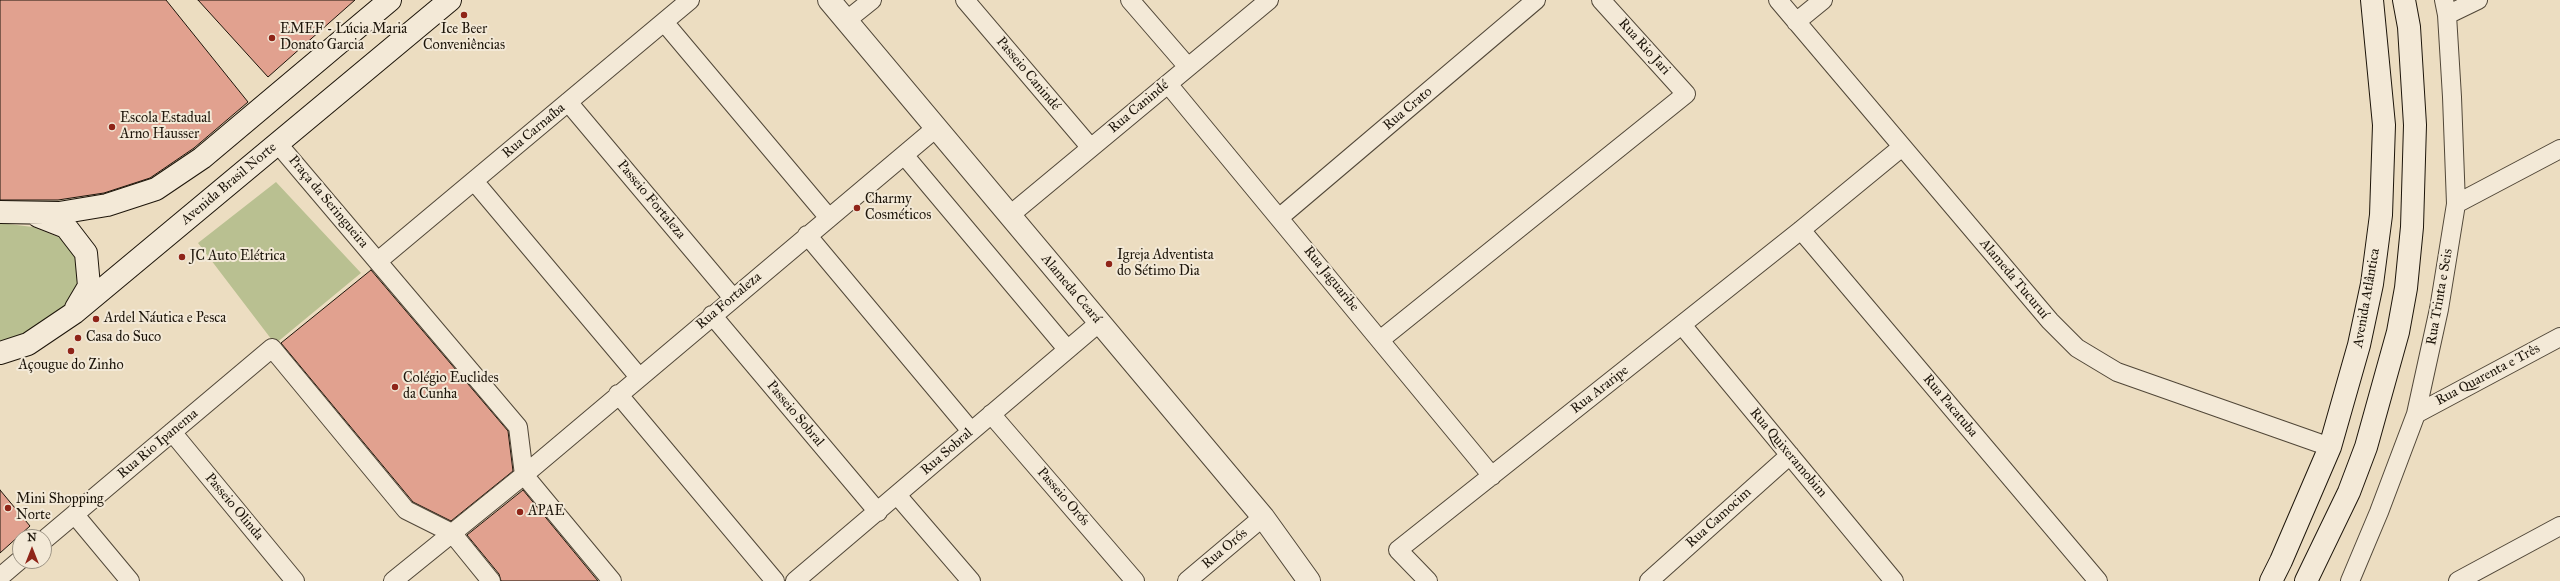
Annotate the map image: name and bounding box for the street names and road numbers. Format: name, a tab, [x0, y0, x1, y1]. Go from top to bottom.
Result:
street label: Rua Rio Jari	[1614, 15, 1674, 79]
street label: Passeio Canindé	[992, 34, 1064, 114]
street label: Rua Canindé	[1105, 77, 1173, 137]
street label: Rua Crato	[1380, 84, 1436, 134]
street label: Rua Carnaíba	[499, 100, 569, 162]
street label: Avenida Brasil Norte	[178, 139, 280, 229]
street label: Praça da Seringueira	[284, 152, 372, 252]
street label: Passeio Fortaleza	[613, 157, 689, 243]
street label: Alameda Tucuruí	[1976, 236, 2052, 322]
street label: Rua Jaguaribe	[1300, 243, 1362, 315]
street label: Avenida Atlântica	[2350, 247, 2384, 349]
street label: Rua Trinta e Seis	[2423, 248, 2457, 346]
street label: Alameda Ceará	[1037, 251, 1105, 327]
street label: Rua Fortaleza	[693, 269, 765, 333]
street label: Rua Quarenta e Três	[2433, 340, 2543, 410]
street label: Rua Araripe	[1568, 362, 1632, 418]
street label: Rua Pacatuba	[1919, 371, 1981, 441]
street label: Passeio Sobral	[763, 378, 827, 450]
street label: Rua Quixeramobim	[1746, 405, 1830, 501]
street label: Rua Rio Ipanema	[114, 406, 202, 482]
street label: Rua Sobral	[918, 425, 976, 479]
street label: Passeio Orós	[1033, 464, 1093, 530]
street label: Passeio Olinda	[201, 470, 267, 544]
street label: Rua Camocim	[1683, 484, 1755, 552]
street label: Rua Orós	[1199, 525, 1251, 573]

